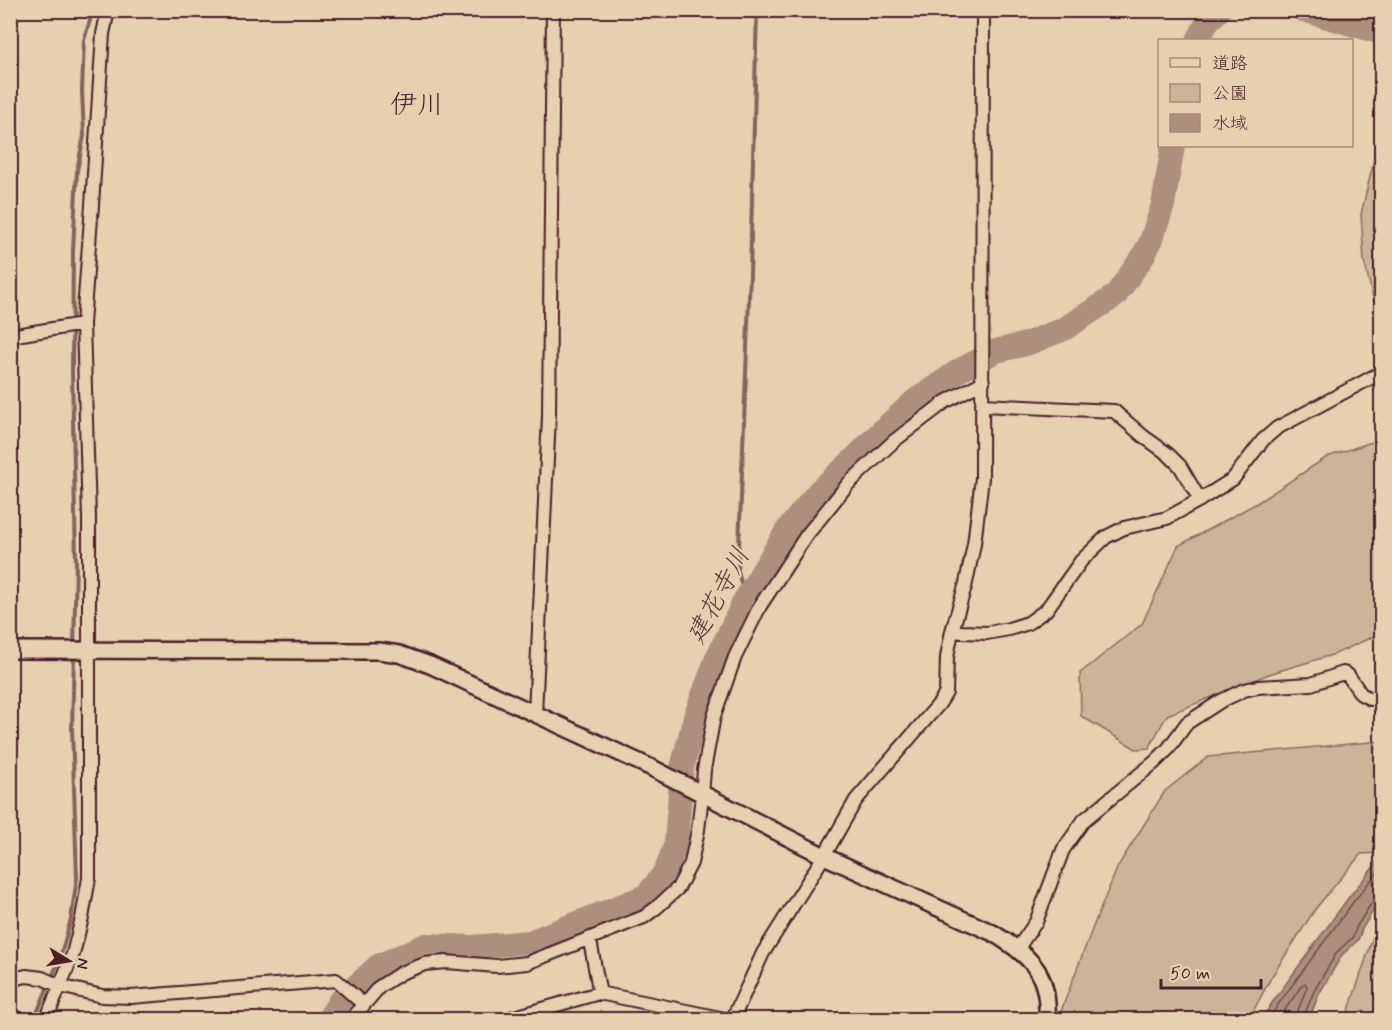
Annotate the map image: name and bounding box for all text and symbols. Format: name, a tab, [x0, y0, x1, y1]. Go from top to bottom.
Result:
legend	[1158, 39, 1353, 147]
text: 道路	[1212, 52, 1248, 76]
text: 公園	[1212, 82, 1248, 106]
district label: 伊川	[390, 88, 444, 123]
text: 水域	[1212, 112, 1248, 136]
water label: 建花寺川	[680, 542, 758, 650]
north arrow	[39, 931, 99, 991]
scale bar	[1161, 952, 1262, 990]
text: N	[71, 956, 94, 971]
text: 50 m	[1170, 962, 1210, 986]

